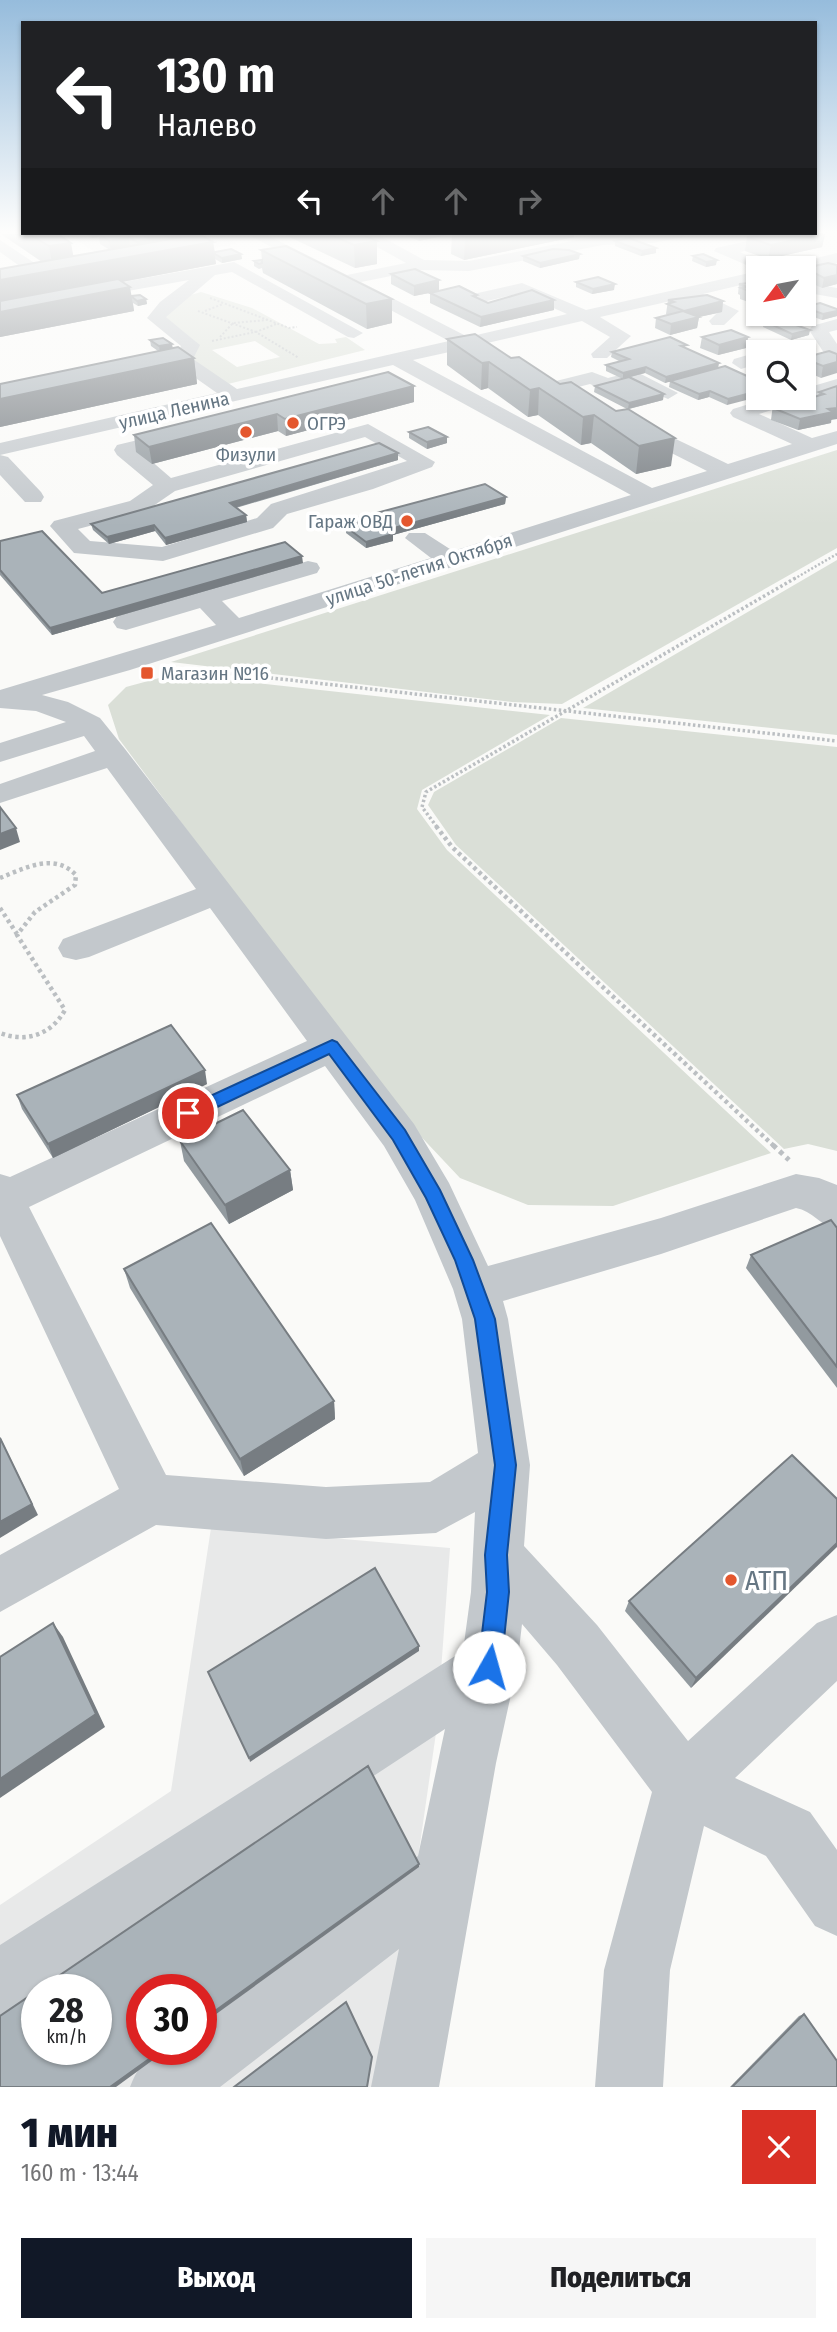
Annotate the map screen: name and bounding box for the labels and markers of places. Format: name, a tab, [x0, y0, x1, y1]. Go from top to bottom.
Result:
place label: ОГРЭ	[307, 412, 346, 435]
marker: ОГРЭ	[285, 415, 301, 431]
marker: Физули	[238, 424, 254, 440]
place label: Физули	[216, 443, 276, 466]
place label: Гараж ОВД	[308, 510, 393, 533]
marker: Гараж ОВД	[399, 513, 415, 529]
place label: Магазин №16	[161, 662, 269, 685]
marker: Магазин №16	[139, 665, 155, 681]
pin	[158, 1083, 218, 1143]
place label: АТП	[745, 1564, 788, 1597]
marker: АТП	[723, 1572, 739, 1588]

